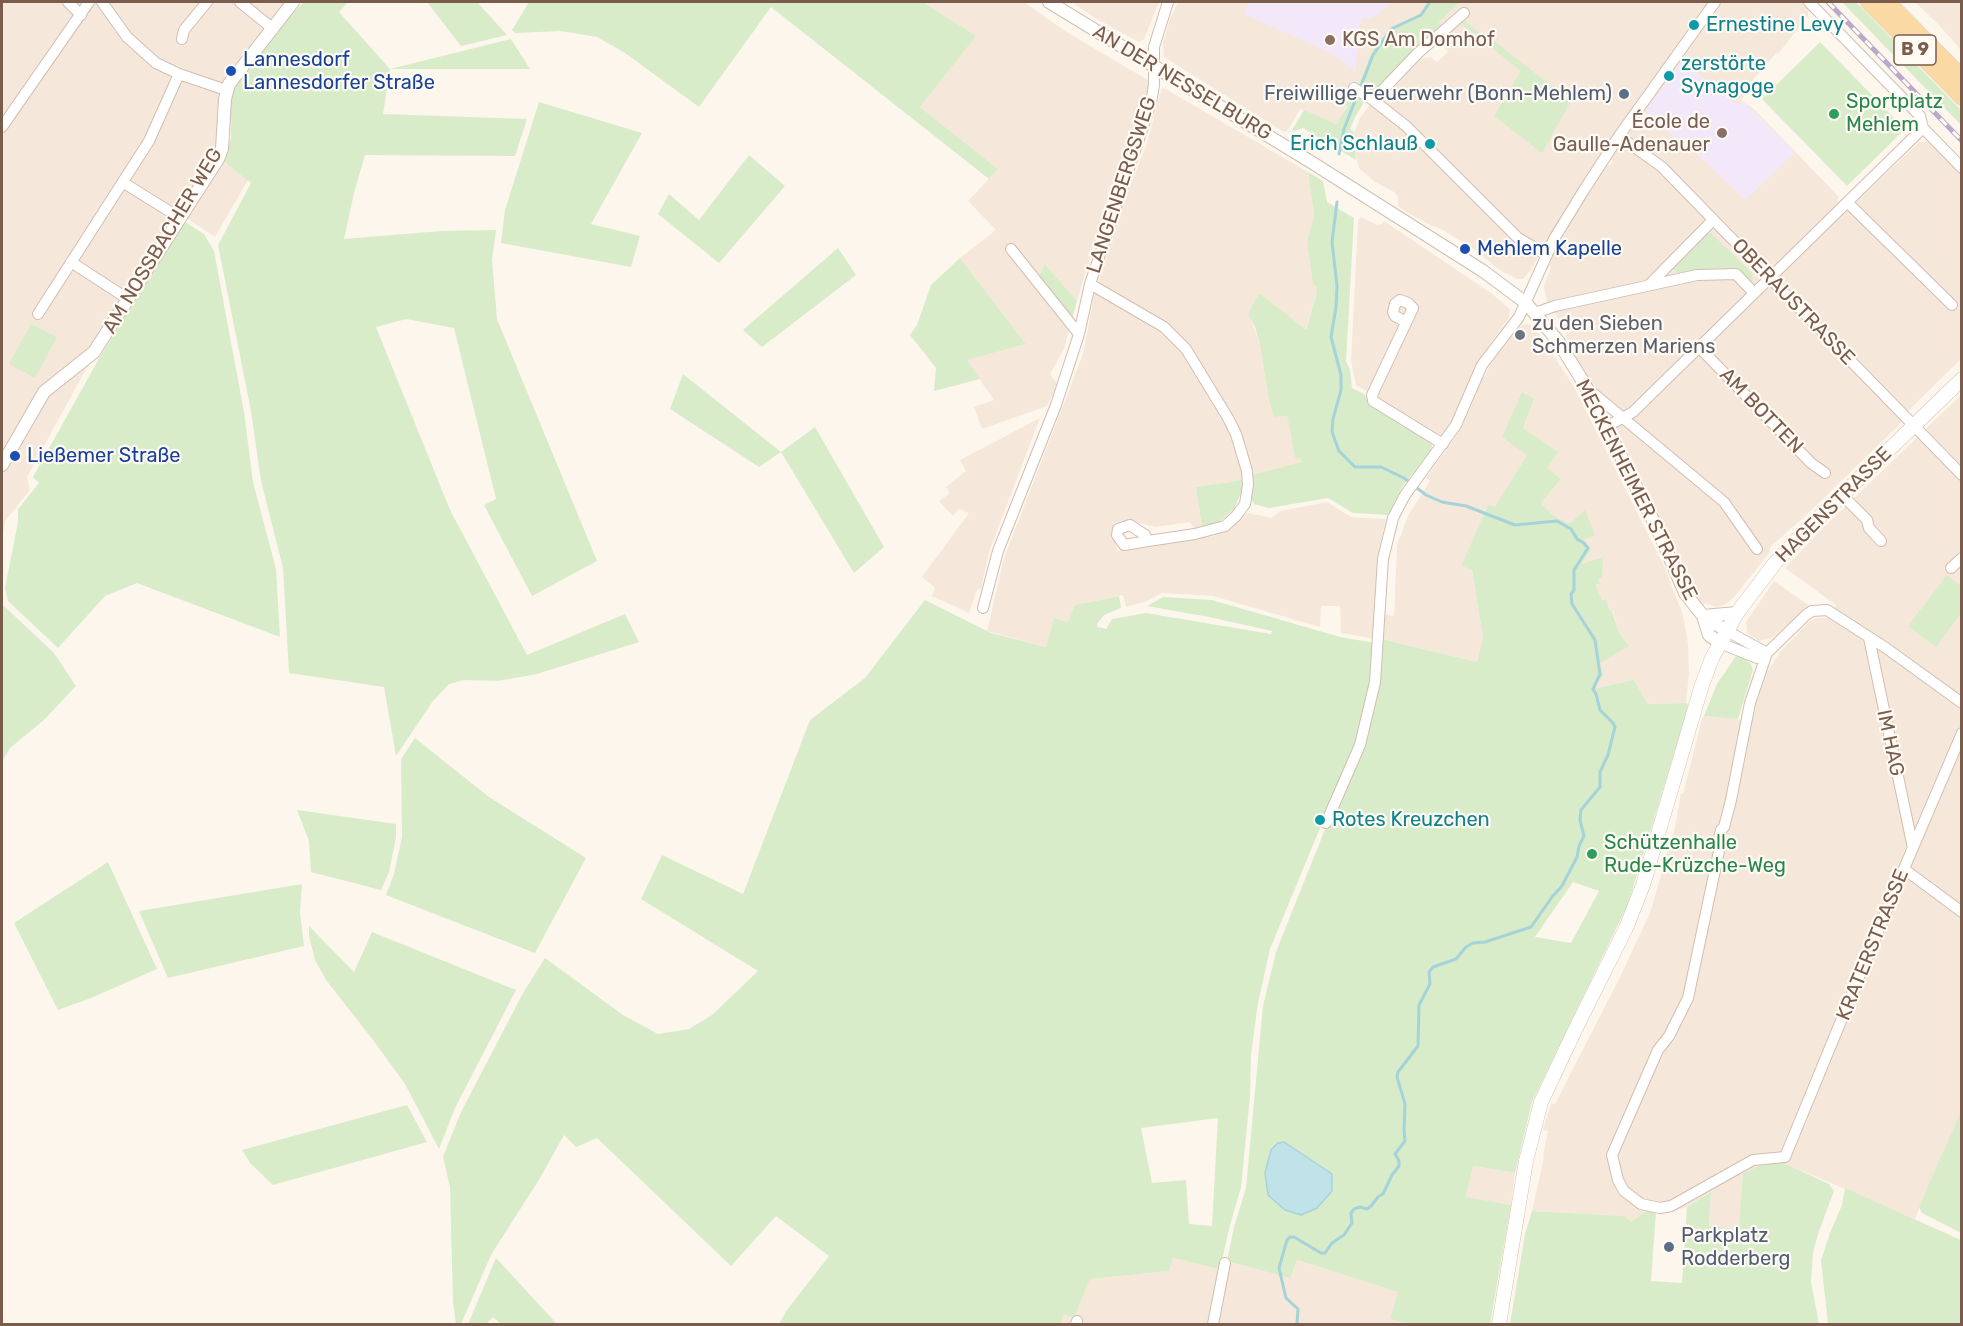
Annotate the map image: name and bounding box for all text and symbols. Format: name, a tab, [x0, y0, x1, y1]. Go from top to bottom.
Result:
place label: Ernestine Levy	[1706, 13, 1844, 37]
marker: Ernestine Levy	[1687, 18, 1701, 32]
street label: AN DER NESSELBURG	[1088, 20, 1276, 146]
place label: KGS Am Domhof	[1342, 28, 1495, 52]
marker: KGS Am Domhof	[1323, 33, 1337, 47]
road number: B 9	[1894, 35, 1936, 65]
place label: Lannesdorf Lannesdorfer Straße	[243, 48, 435, 95]
place label: zerstörte Synagoge	[1681, 52, 1774, 99]
marker: Lannesdorf Lannesdorfer Straße	[224, 64, 238, 78]
marker: zerstörte Synagoge	[1662, 69, 1676, 83]
place label: Freiwillige Feuerwehr (Bonn-Mehlem)	[1264, 82, 1612, 106]
marker: Freiwillige Feuerwehr (Bonn-Mehlem)	[1617, 87, 1631, 101]
place label: Sportplatz Mehlem	[1846, 90, 1943, 137]
street label: LANGENBERGSWEG	[1082, 94, 1162, 276]
marker: Sportplatz Mehlem	[1827, 107, 1841, 121]
place label: École de Gaulle-Adenauer	[1553, 110, 1710, 157]
marker: École de Gaulle-Adenauer	[1715, 126, 1729, 140]
place label: Erich Schlauß	[1290, 132, 1418, 156]
marker: Erich Schlauß	[1423, 137, 1437, 151]
street label: AM NOSSBACHER WEG	[98, 144, 228, 338]
street label: OBERAUSTRASSE	[1727, 234, 1859, 370]
place label: Mehlem Kapelle	[1477, 237, 1622, 261]
marker: Mehlem Kapelle	[1458, 242, 1472, 256]
place label: zu den Sieben Schmerzen Mariens	[1532, 312, 1715, 359]
marker: zu den Sieben Schmerzen Mariens	[1513, 328, 1527, 342]
street label: AM BOTTEN	[1714, 363, 1808, 459]
street label: MECKENHEIMER STRASSE	[1570, 376, 1702, 604]
street label: HAGENSTRASSE	[1771, 442, 1897, 568]
place label: Ließemer Straße	[27, 444, 180, 468]
marker: Ließemer Straße	[8, 449, 22, 463]
street label: IM HAG	[1871, 708, 1909, 778]
place label: Rotes Kreuzchen	[1332, 808, 1490, 832]
marker: Rotes Kreuzchen	[1313, 813, 1327, 827]
place label: Schützenhalle Rude-Krüzche-Weg	[1604, 831, 1786, 878]
marker: Schützenhalle Rude-Krüzche-Weg	[1585, 847, 1599, 861]
street label: KRATERSTRASSE	[1832, 866, 1914, 1024]
place label: Parkplatz Rodderberg	[1681, 1224, 1790, 1271]
marker: Parkplatz Rodderberg	[1662, 1240, 1676, 1254]

